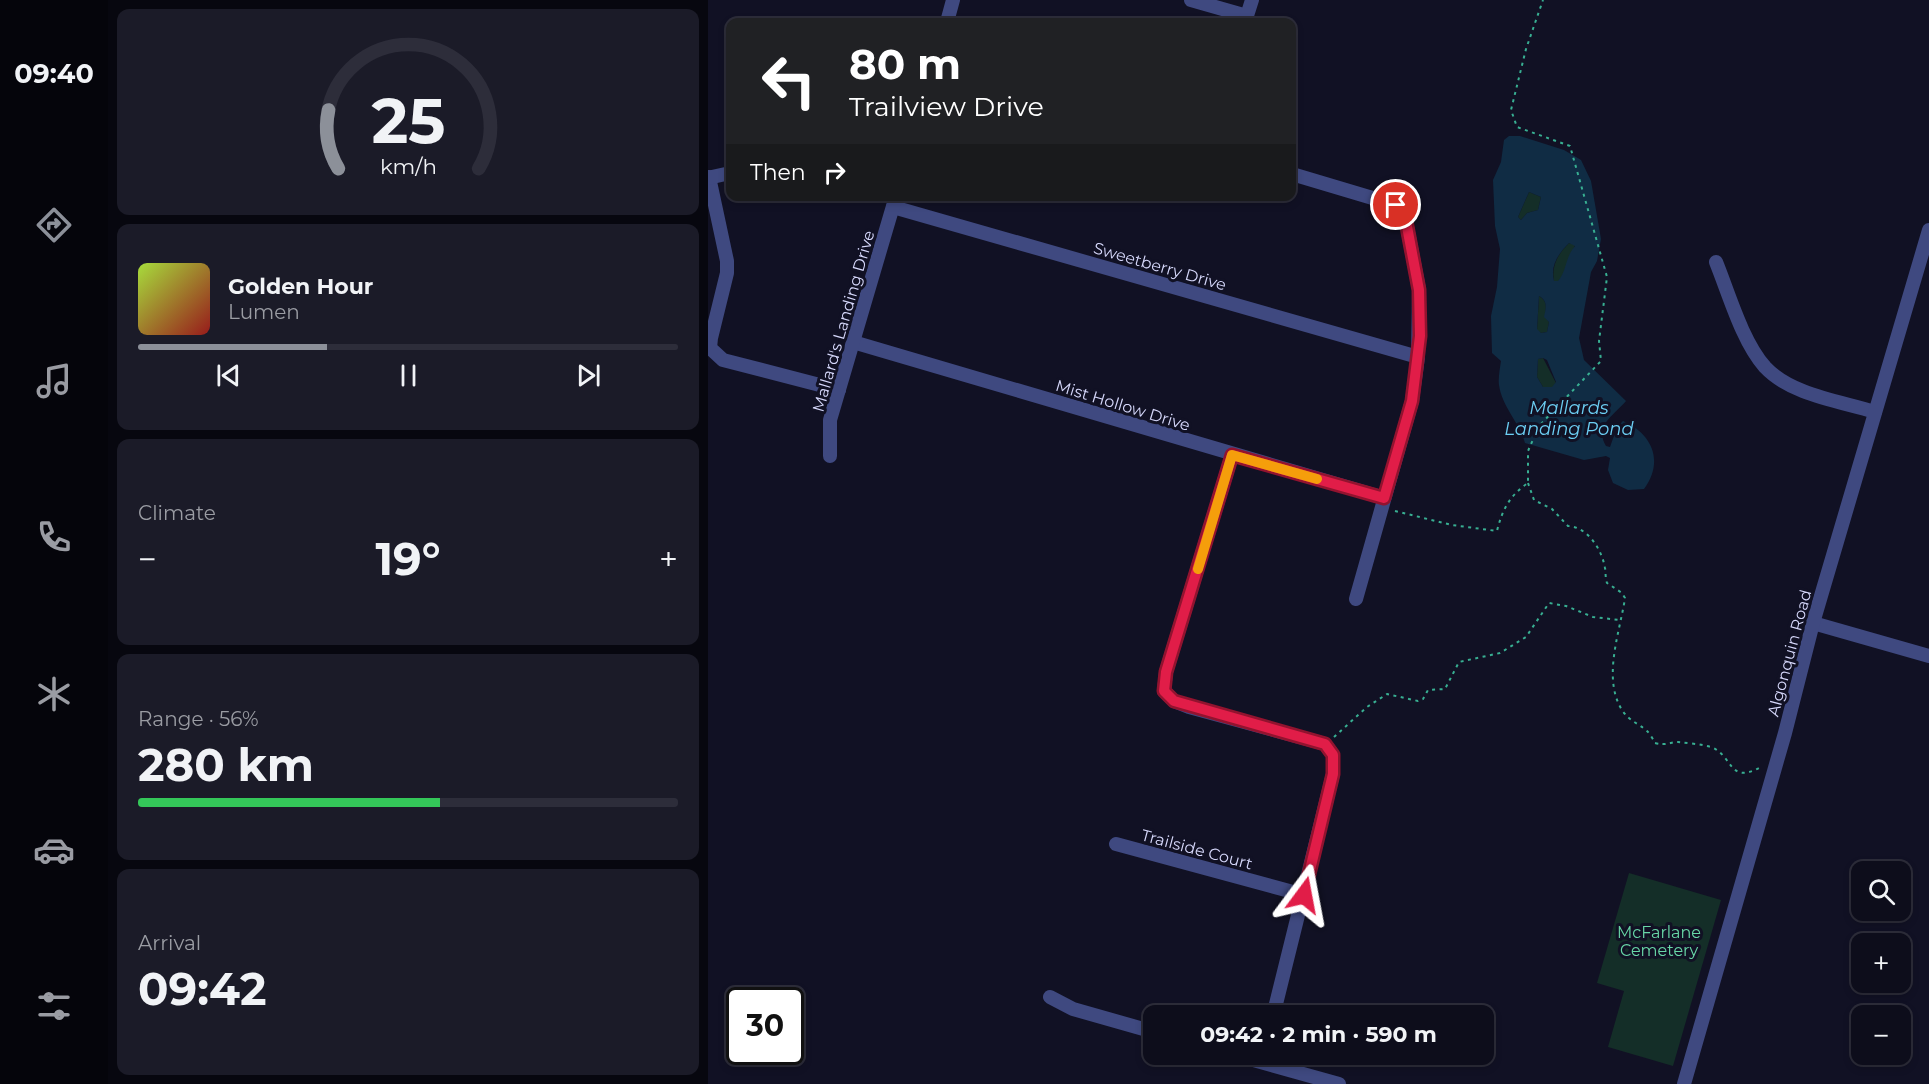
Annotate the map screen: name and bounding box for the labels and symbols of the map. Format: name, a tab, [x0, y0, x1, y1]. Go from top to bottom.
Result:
pin	[1370, 179, 1421, 230]
street label: Mallard's Landing Drive	[808, 228, 878, 414]
street label: Sweetberry Drive	[1091, 238, 1228, 295]
street label: Mist Hollow Drive	[1053, 376, 1192, 435]
water label: Mallards Landing Pond	[1504, 397, 1635, 440]
street label: Algonquin Road	[1763, 588, 1816, 719]
street label: Trailside Court	[1139, 825, 1255, 874]
position arrow	[1272, 863, 1336, 927]
park label: McFarlane Cemetery	[1617, 923, 1701, 960]
speed limit sign: 30	[726, 987, 804, 1065]

